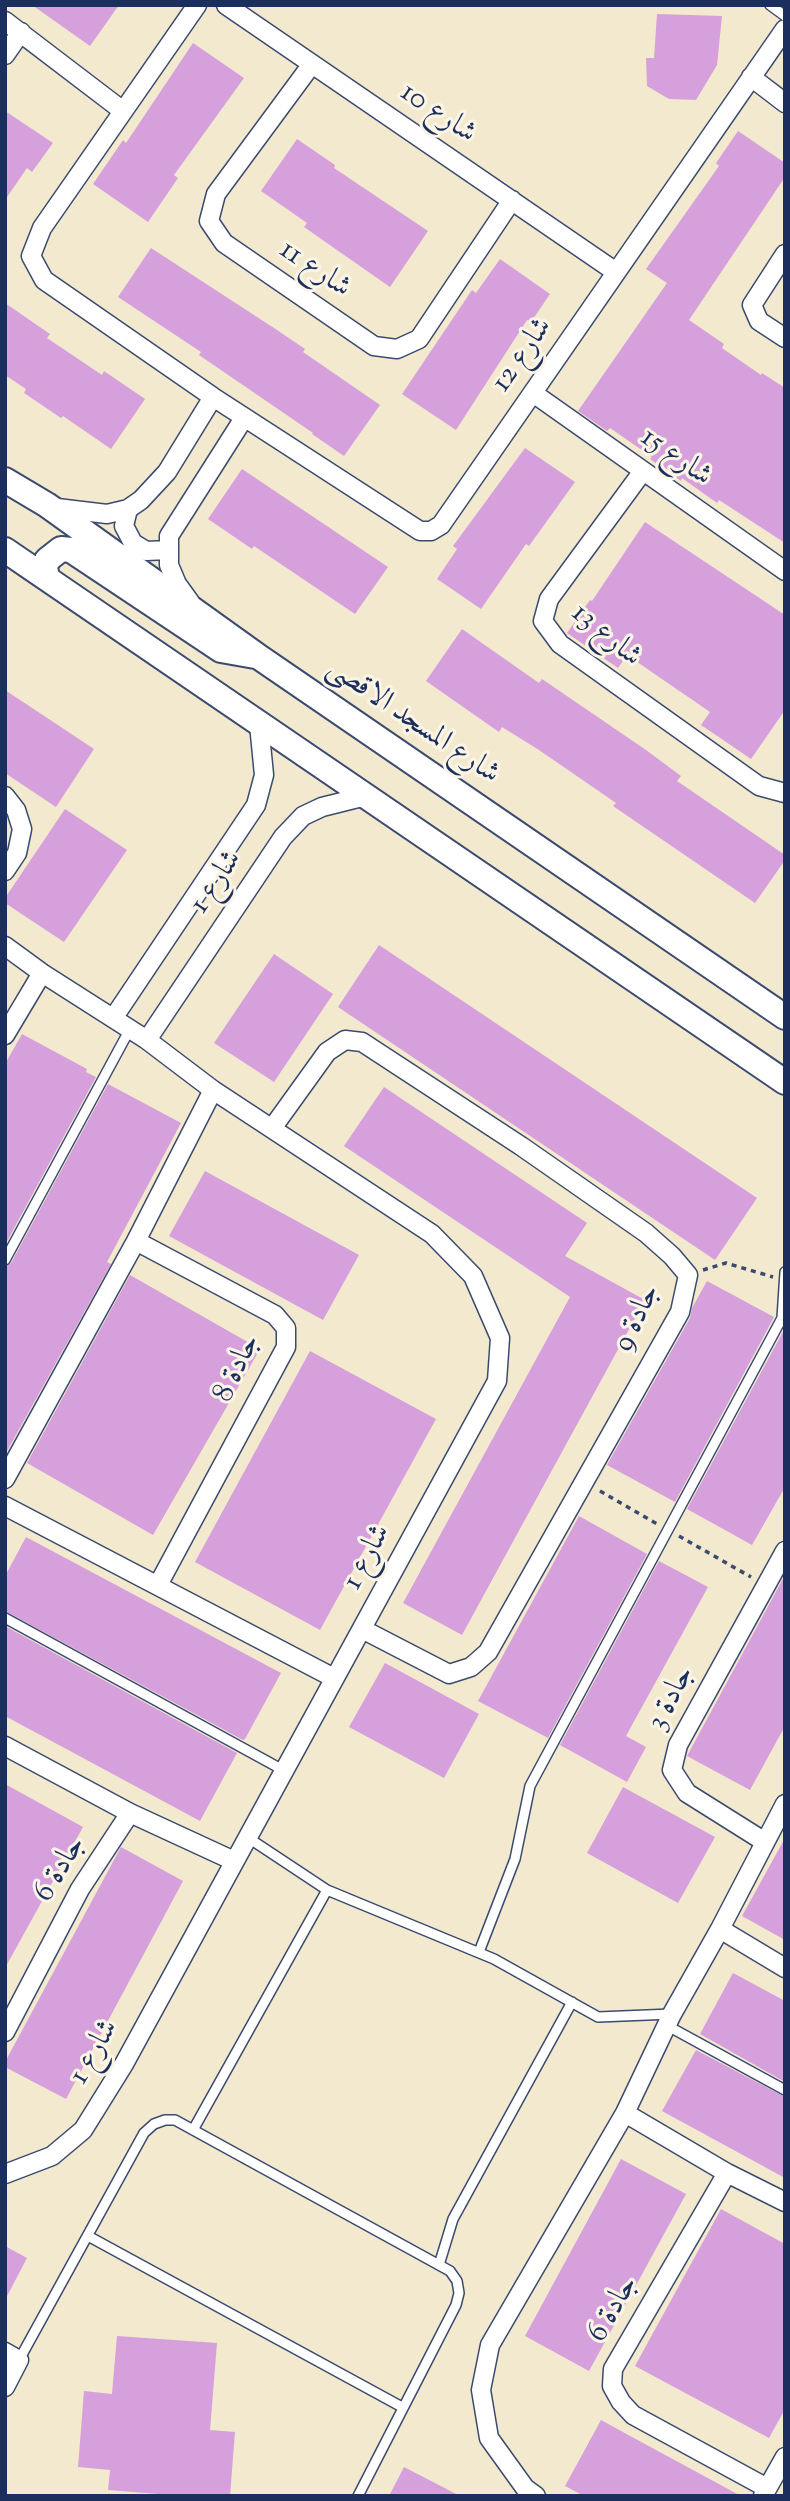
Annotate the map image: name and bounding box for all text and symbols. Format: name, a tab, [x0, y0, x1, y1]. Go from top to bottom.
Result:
street label: شارع 10	[392, 77, 482, 153]
street label: شارع 11	[271, 234, 357, 308]
street label: شارع 12	[486, 312, 562, 400]
street label: شارع 15	[632, 422, 718, 496]
street label: شارع 13	[562, 597, 648, 677]
street label: شارع المسجد الاقصى	[319, 652, 505, 794]
street label: شارع 1	[184, 844, 252, 922]
street label: جادة 9	[608, 1279, 670, 1359]
street label: جادة 8	[208, 1329, 270, 1409]
street label: شارع 1	[337, 1519, 401, 1597]
street label: جادة 3	[641, 1660, 705, 1738]
street label: جادة 6	[28, 1830, 96, 1910]
street label: شارع 1	[63, 2014, 129, 2092]
street label: جادة 6	[582, 2270, 648, 2350]

